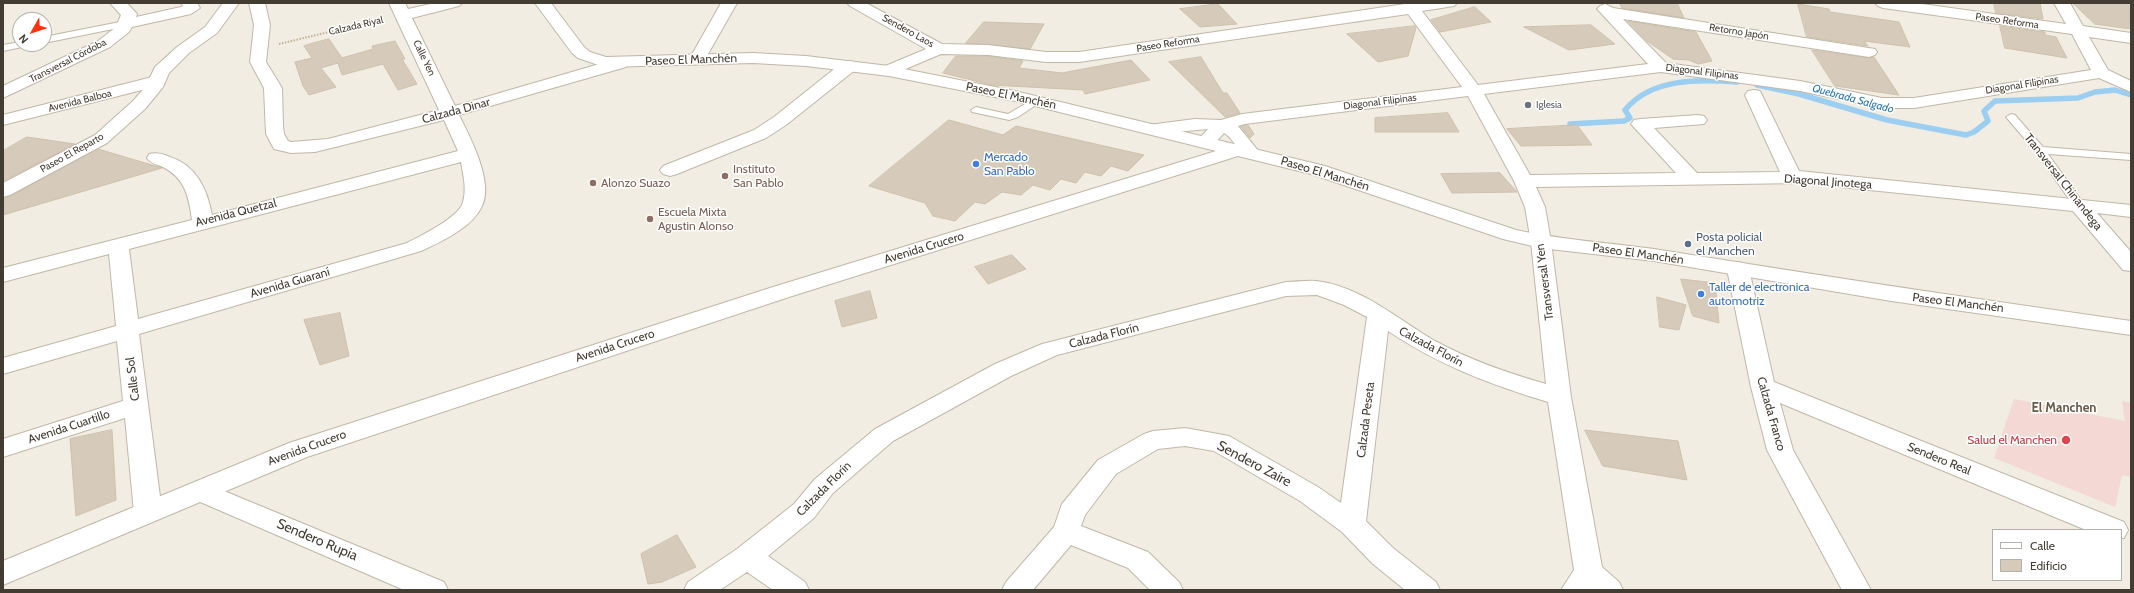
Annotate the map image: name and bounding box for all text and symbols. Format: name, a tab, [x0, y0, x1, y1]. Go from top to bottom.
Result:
street label: Paseo Reforma	[1975, 11, 2039, 31]
north arrow	[12, 12, 52, 52]
street label: Sendero Laos	[880, 12, 936, 50]
street label: Calzada Riyal	[328, 14, 384, 38]
street label: Retorno Japón	[1708, 21, 1770, 43]
text: N	[16, 31, 31, 46]
street label: Paseo Reforma	[1136, 33, 1200, 55]
street label: Transversal Córdoba	[28, 36, 108, 86]
street label: Calle Yen	[410, 38, 438, 78]
street label: Paseo El Manchén	[645, 51, 737, 69]
street label: Diagonal Filipinas	[1665, 62, 1739, 82]
street label: Diagonal Filipinas	[1985, 73, 2059, 97]
street label: Paseo El Manchén	[965, 79, 1057, 113]
water label: Quebrada Salgado	[1811, 82, 1895, 116]
street label: Avenida Balboa	[47, 87, 113, 115]
street label: Diagonal Filipinas	[1343, 92, 1417, 112]
street label: Calzada Dinar	[420, 95, 492, 127]
place label: Iglesia	[1536, 99, 1562, 111]
marker: Iglesia	[1523, 100, 1533, 110]
street label: Paseo El Reparto	[38, 131, 106, 175]
street label: Transversal Chinandega	[2021, 131, 2105, 233]
place label: Mercado San Pablo	[984, 150, 1035, 178]
street label: Paseo El Manchén	[1279, 154, 1371, 194]
marker: Mercado San Pablo	[971, 159, 981, 169]
place label: Instituto San Pablo	[733, 162, 784, 190]
marker: Instituto San Pablo	[720, 171, 730, 181]
street label: Diagonal Jinotega	[1784, 172, 1872, 192]
place label: Alonzo Suazo	[601, 176, 670, 190]
marker: Alonzo Suazo	[588, 178, 598, 188]
street label: Avenida Quetzal	[194, 196, 278, 230]
place label: Escuela Mixta Agustin Alonso	[658, 205, 733, 233]
marker: Escuela Mixta Agustin Alonso	[645, 214, 655, 224]
street label: Avenida Crucero	[882, 229, 966, 267]
place label: Posta policial el Manchen	[1696, 230, 1762, 258]
marker: Posta policial el Manchen	[1683, 239, 1693, 249]
street label: Paseo El Manchén	[1591, 240, 1685, 268]
street label: Transversal Yen	[1533, 243, 1557, 321]
street label: Avenida Guaraní	[249, 265, 331, 301]
place label: Taller de electronica automotriz	[1709, 280, 1809, 308]
marker: Taller de electronica automotriz	[1696, 289, 1706, 299]
street label: Paseo El Manchén	[1911, 290, 2005, 316]
street label: Calzada Florín	[1068, 320, 1140, 352]
street label: Calzada Florín	[1396, 324, 1466, 370]
street label: Avenida Crucero	[574, 326, 656, 366]
street label: Calle Sol	[123, 356, 143, 402]
street label: Calzada Franco	[1754, 375, 1788, 453]
street label: Calzada Peseta	[1354, 381, 1378, 459]
district label: El Manchen	[2031, 400, 2097, 416]
street label: Avenida Cuartillo	[26, 407, 112, 447]
street label: Avenida Crucero	[266, 427, 348, 469]
place label: Salud el Manchen	[1967, 433, 2057, 447]
marker: Salud el Manchen	[2060, 434, 2072, 446]
street label: Sendero Zaire	[1214, 437, 1294, 491]
street label: Sendero Real	[1905, 440, 1973, 478]
street label: Calzada Florín	[794, 459, 854, 519]
street label: Sendero Rupia	[274, 515, 360, 565]
legend	[1992, 529, 2122, 581]
text: Calle	[2030, 538, 2055, 553]
text: Edificio	[2030, 558, 2067, 573]

